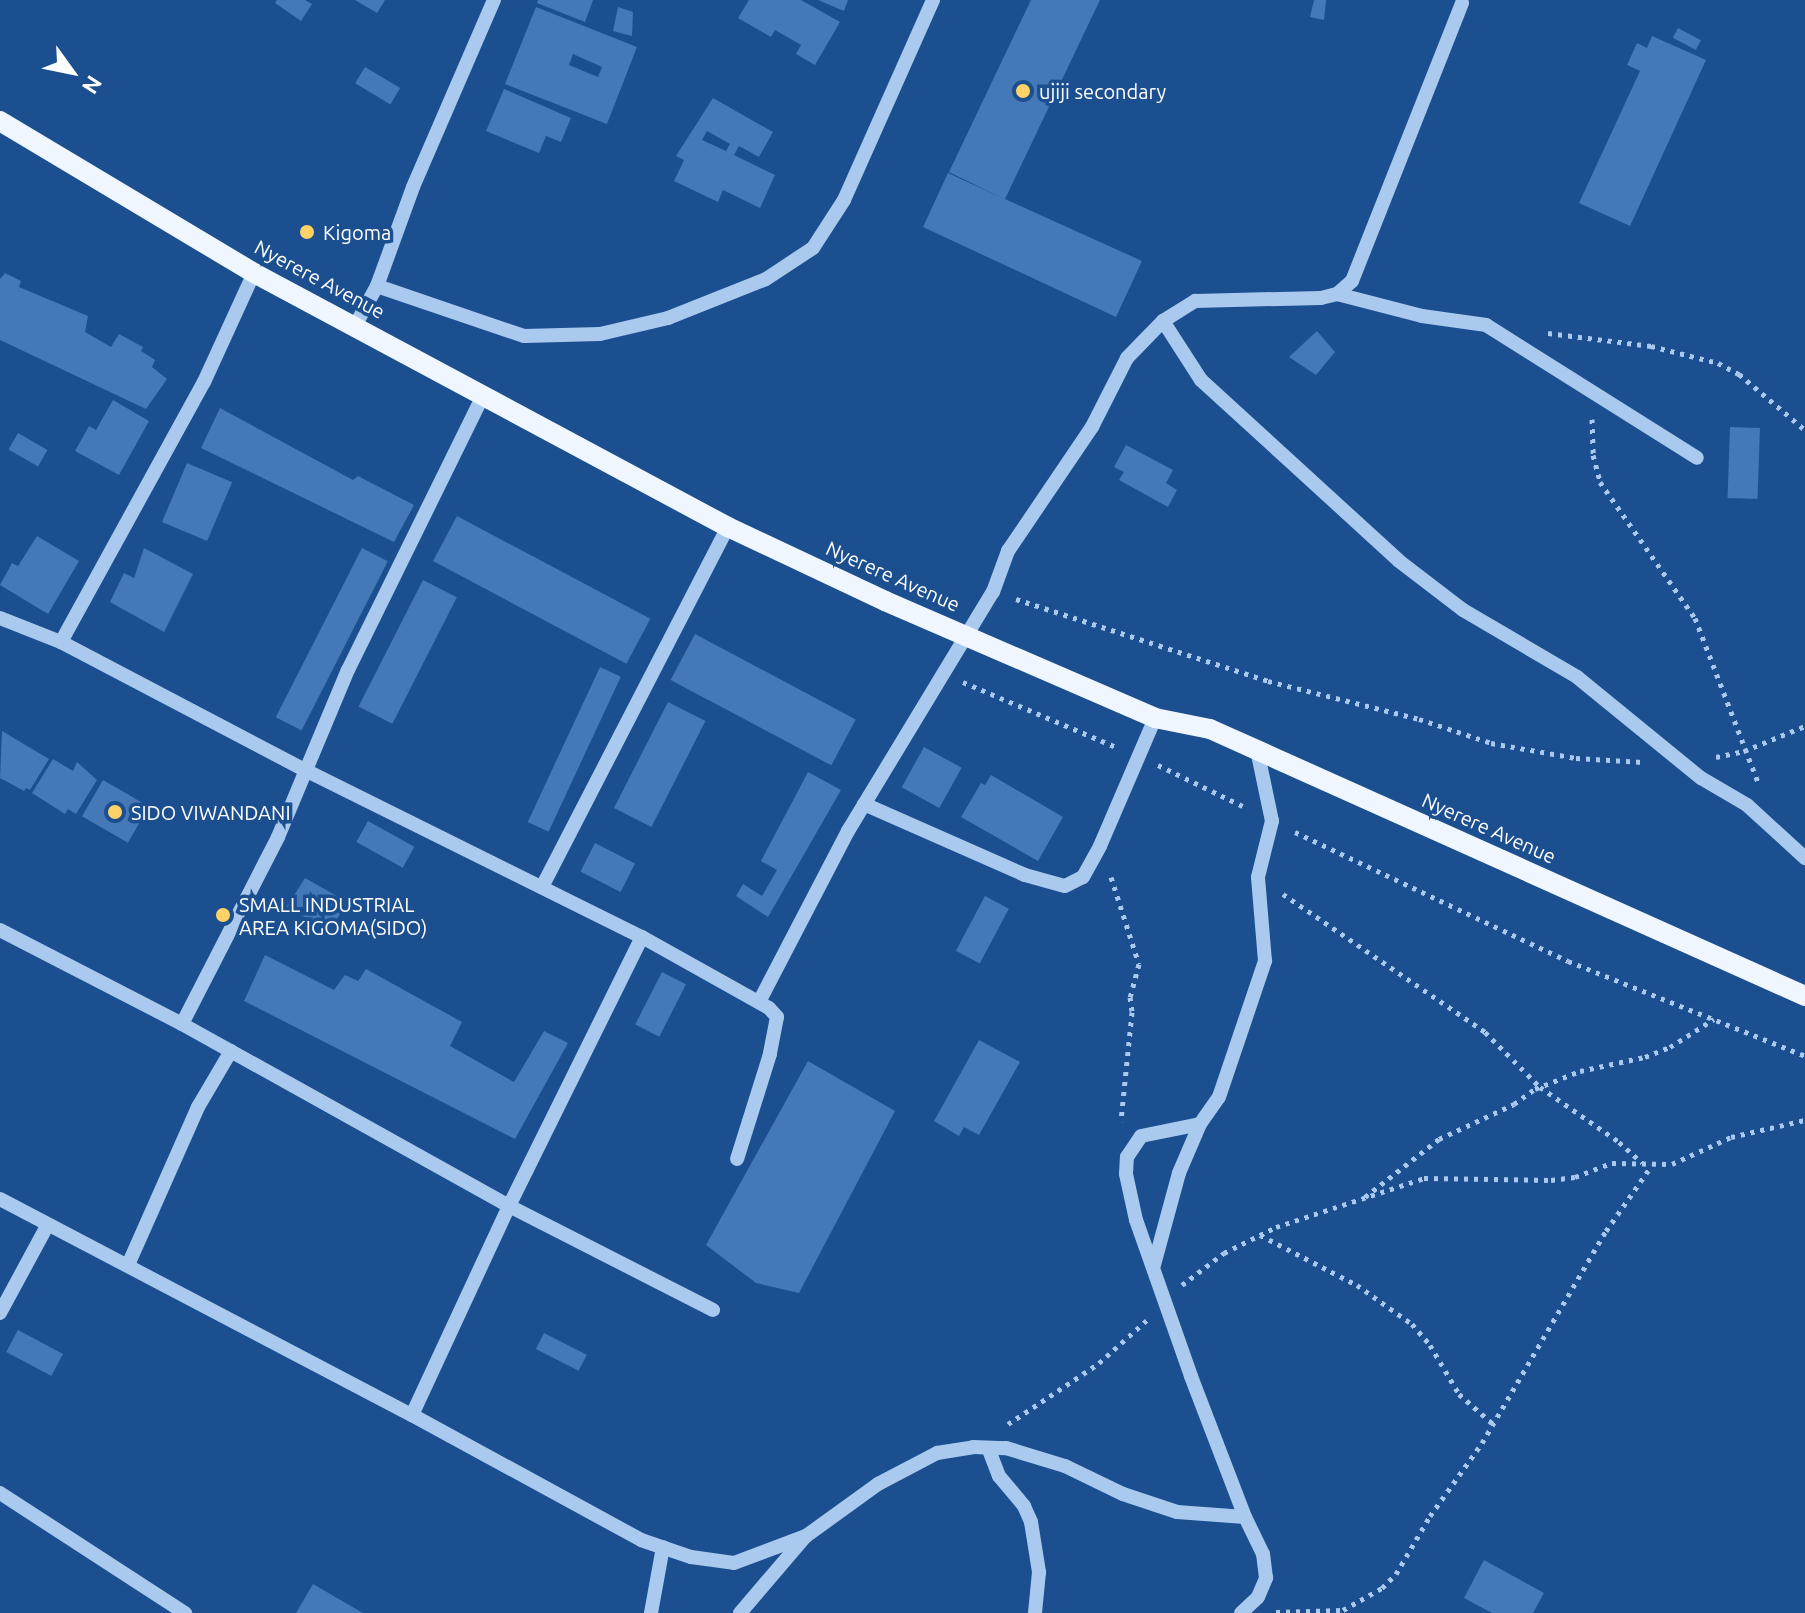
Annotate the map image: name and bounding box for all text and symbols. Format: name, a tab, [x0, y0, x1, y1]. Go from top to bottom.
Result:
north arrow	[32, 32, 112, 112]
text: N	[78, 72, 108, 99]
place label: ujiji secondary	[1039, 79, 1166, 103]
marker: ujiji secondary	[1014, 82, 1032, 100]
place label: Kigoma	[323, 220, 391, 244]
marker: Kigoma	[298, 223, 316, 241]
street label: Nyerere Avenue	[251, 235, 389, 323]
street label: Nyerere Avenue	[822, 536, 964, 616]
street label: Nyerere Avenue	[1418, 788, 1560, 868]
place label: SIDO VIWANDANI	[131, 800, 290, 824]
marker: SIDO VIWANDANI	[106, 803, 124, 821]
place label: SMALL INDUSTRIAL AREA KIGOMA(SIDO)	[239, 892, 427, 939]
marker: SMALL INDUSTRIAL AREA KIGOMA(SIDO)	[214, 906, 232, 924]

